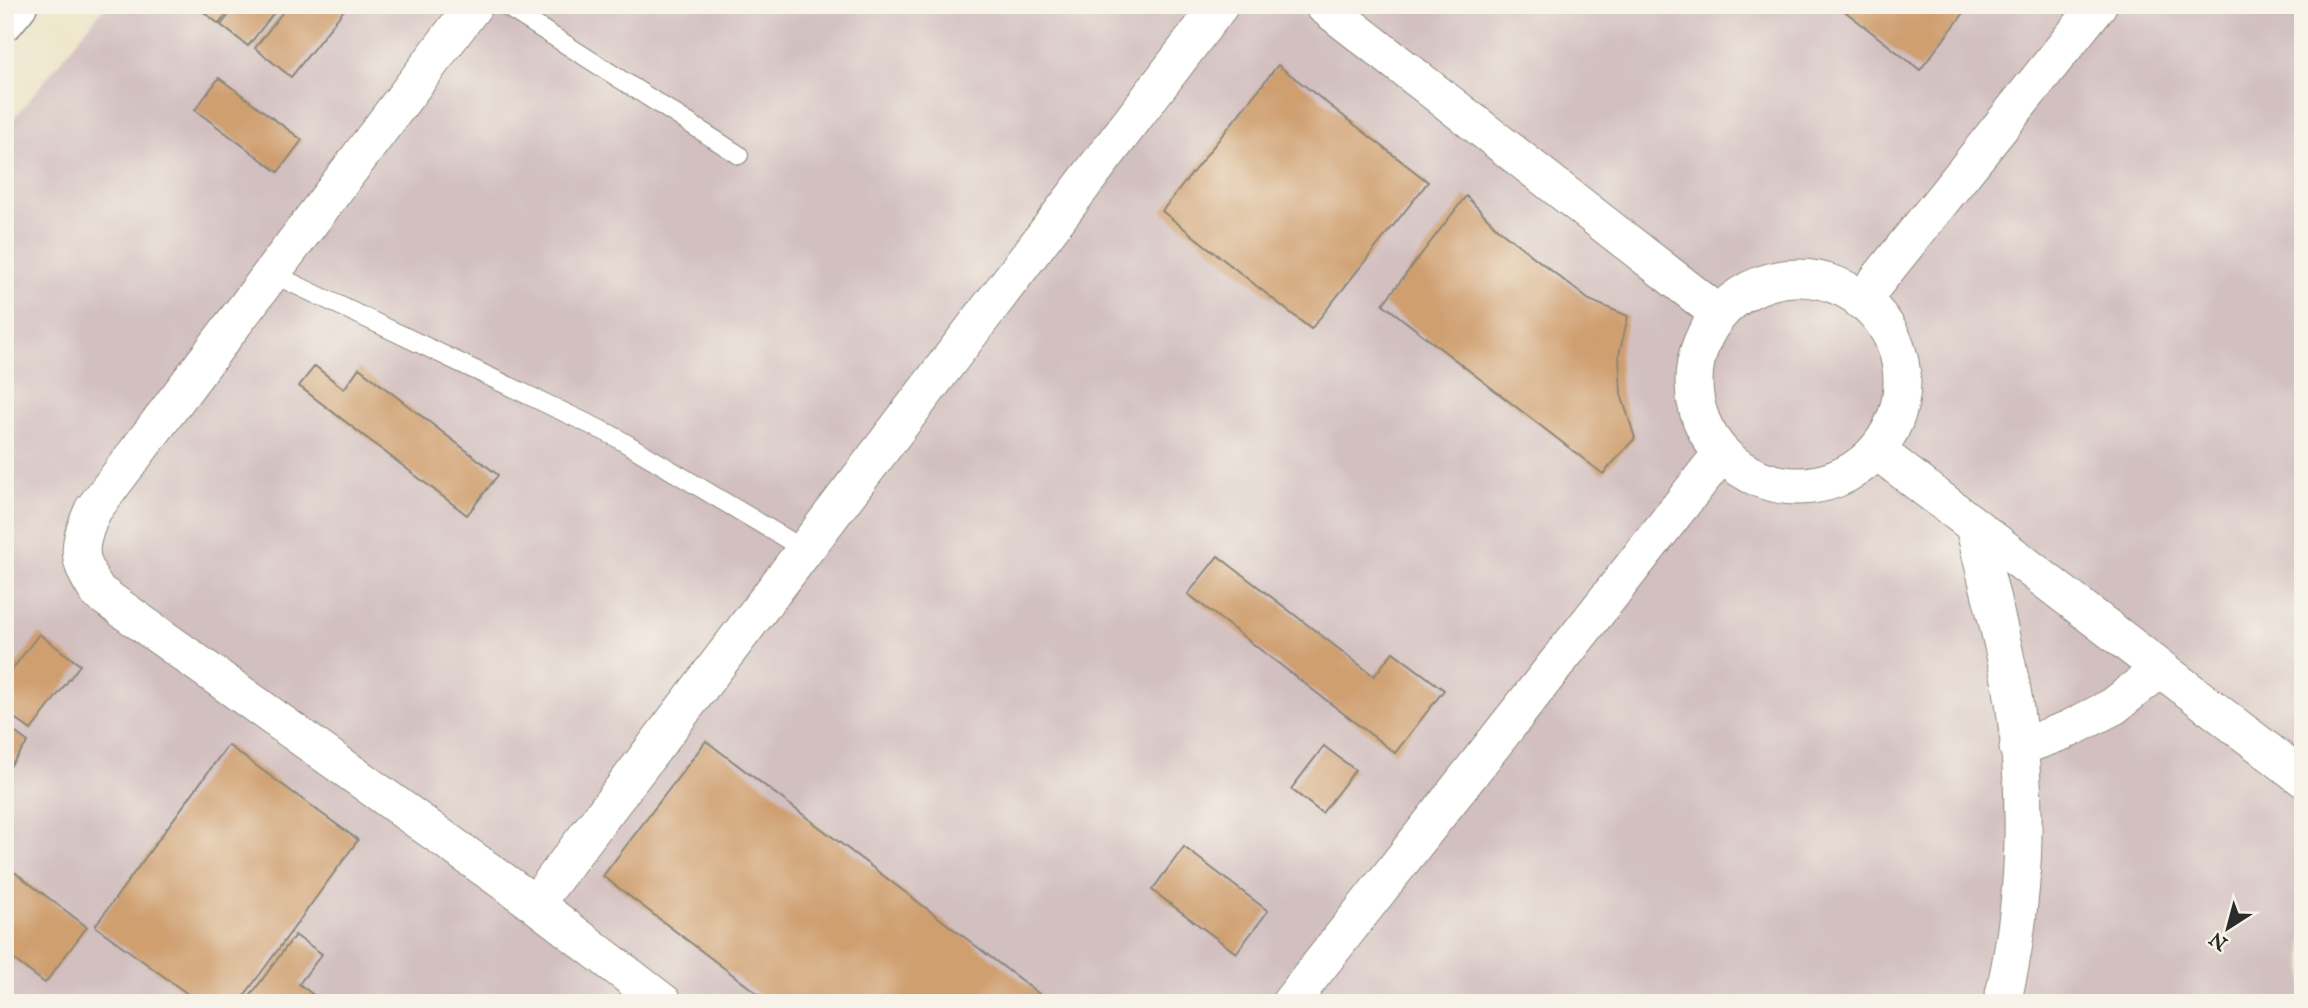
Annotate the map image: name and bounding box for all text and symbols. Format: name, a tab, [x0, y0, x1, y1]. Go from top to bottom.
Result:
north arrow	[2192, 892, 2262, 962]
text: N	[2205, 925, 2234, 955]

